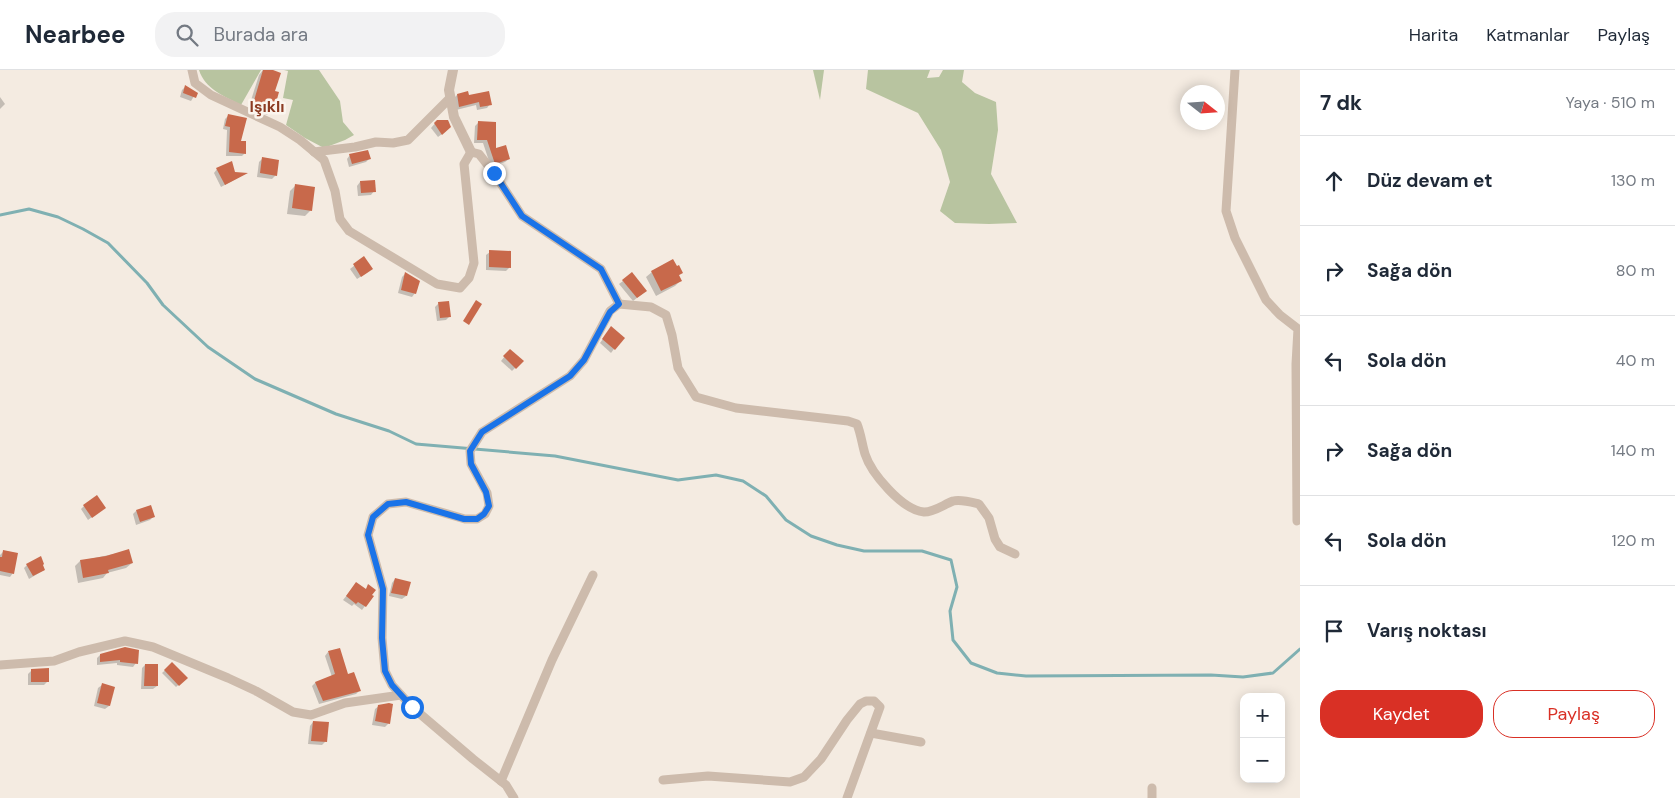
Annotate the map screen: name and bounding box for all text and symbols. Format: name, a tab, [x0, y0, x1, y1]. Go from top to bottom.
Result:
search box	[155, 12, 505, 57]
text: Nearbee	[25, 19, 125, 50]
icon: search	[173, 21, 201, 49]
text: Burada ara	[213, 22, 308, 47]
text: Harita	[1409, 23, 1458, 47]
text: Katmanlar	[1486, 23, 1570, 47]
text: Paylaş	[1598, 23, 1650, 47]
north arrow	[1180, 85, 1225, 130]
text: 7 dk	[1320, 89, 1362, 117]
text: Yaya · 510 m	[1565, 92, 1655, 113]
district label: Işıklı	[250, 96, 284, 117]
route end	[483, 162, 506, 185]
icon: ahead	[1320, 167, 1348, 195]
text: Düz devam et	[1367, 168, 1493, 193]
text: 130 m	[1611, 170, 1655, 191]
icon: right	[1320, 257, 1348, 285]
text: Sağa dön	[1367, 258, 1452, 283]
text: 80 m	[1616, 260, 1655, 281]
icon: left	[1320, 347, 1348, 375]
text: Sola dön	[1367, 348, 1447, 373]
text: 40 m	[1616, 350, 1655, 371]
icon: right	[1320, 437, 1348, 465]
text: Sağa dön	[1367, 438, 1452, 463]
text: 140 m	[1611, 440, 1655, 461]
icon: left	[1320, 527, 1348, 555]
text: Sola dön	[1367, 528, 1447, 553]
text: 120 m	[1611, 530, 1655, 551]
icon: arrive	[1320, 617, 1348, 645]
text: Varış noktası	[1367, 618, 1487, 643]
button: Kaydet	[1320, 690, 1483, 738]
button: Paylaş	[1493, 690, 1655, 738]
map controls	[1240, 693, 1285, 783]
button: +	[1240, 693, 1285, 738]
route start	[401, 696, 424, 719]
button: −	[1240, 738, 1285, 783]

